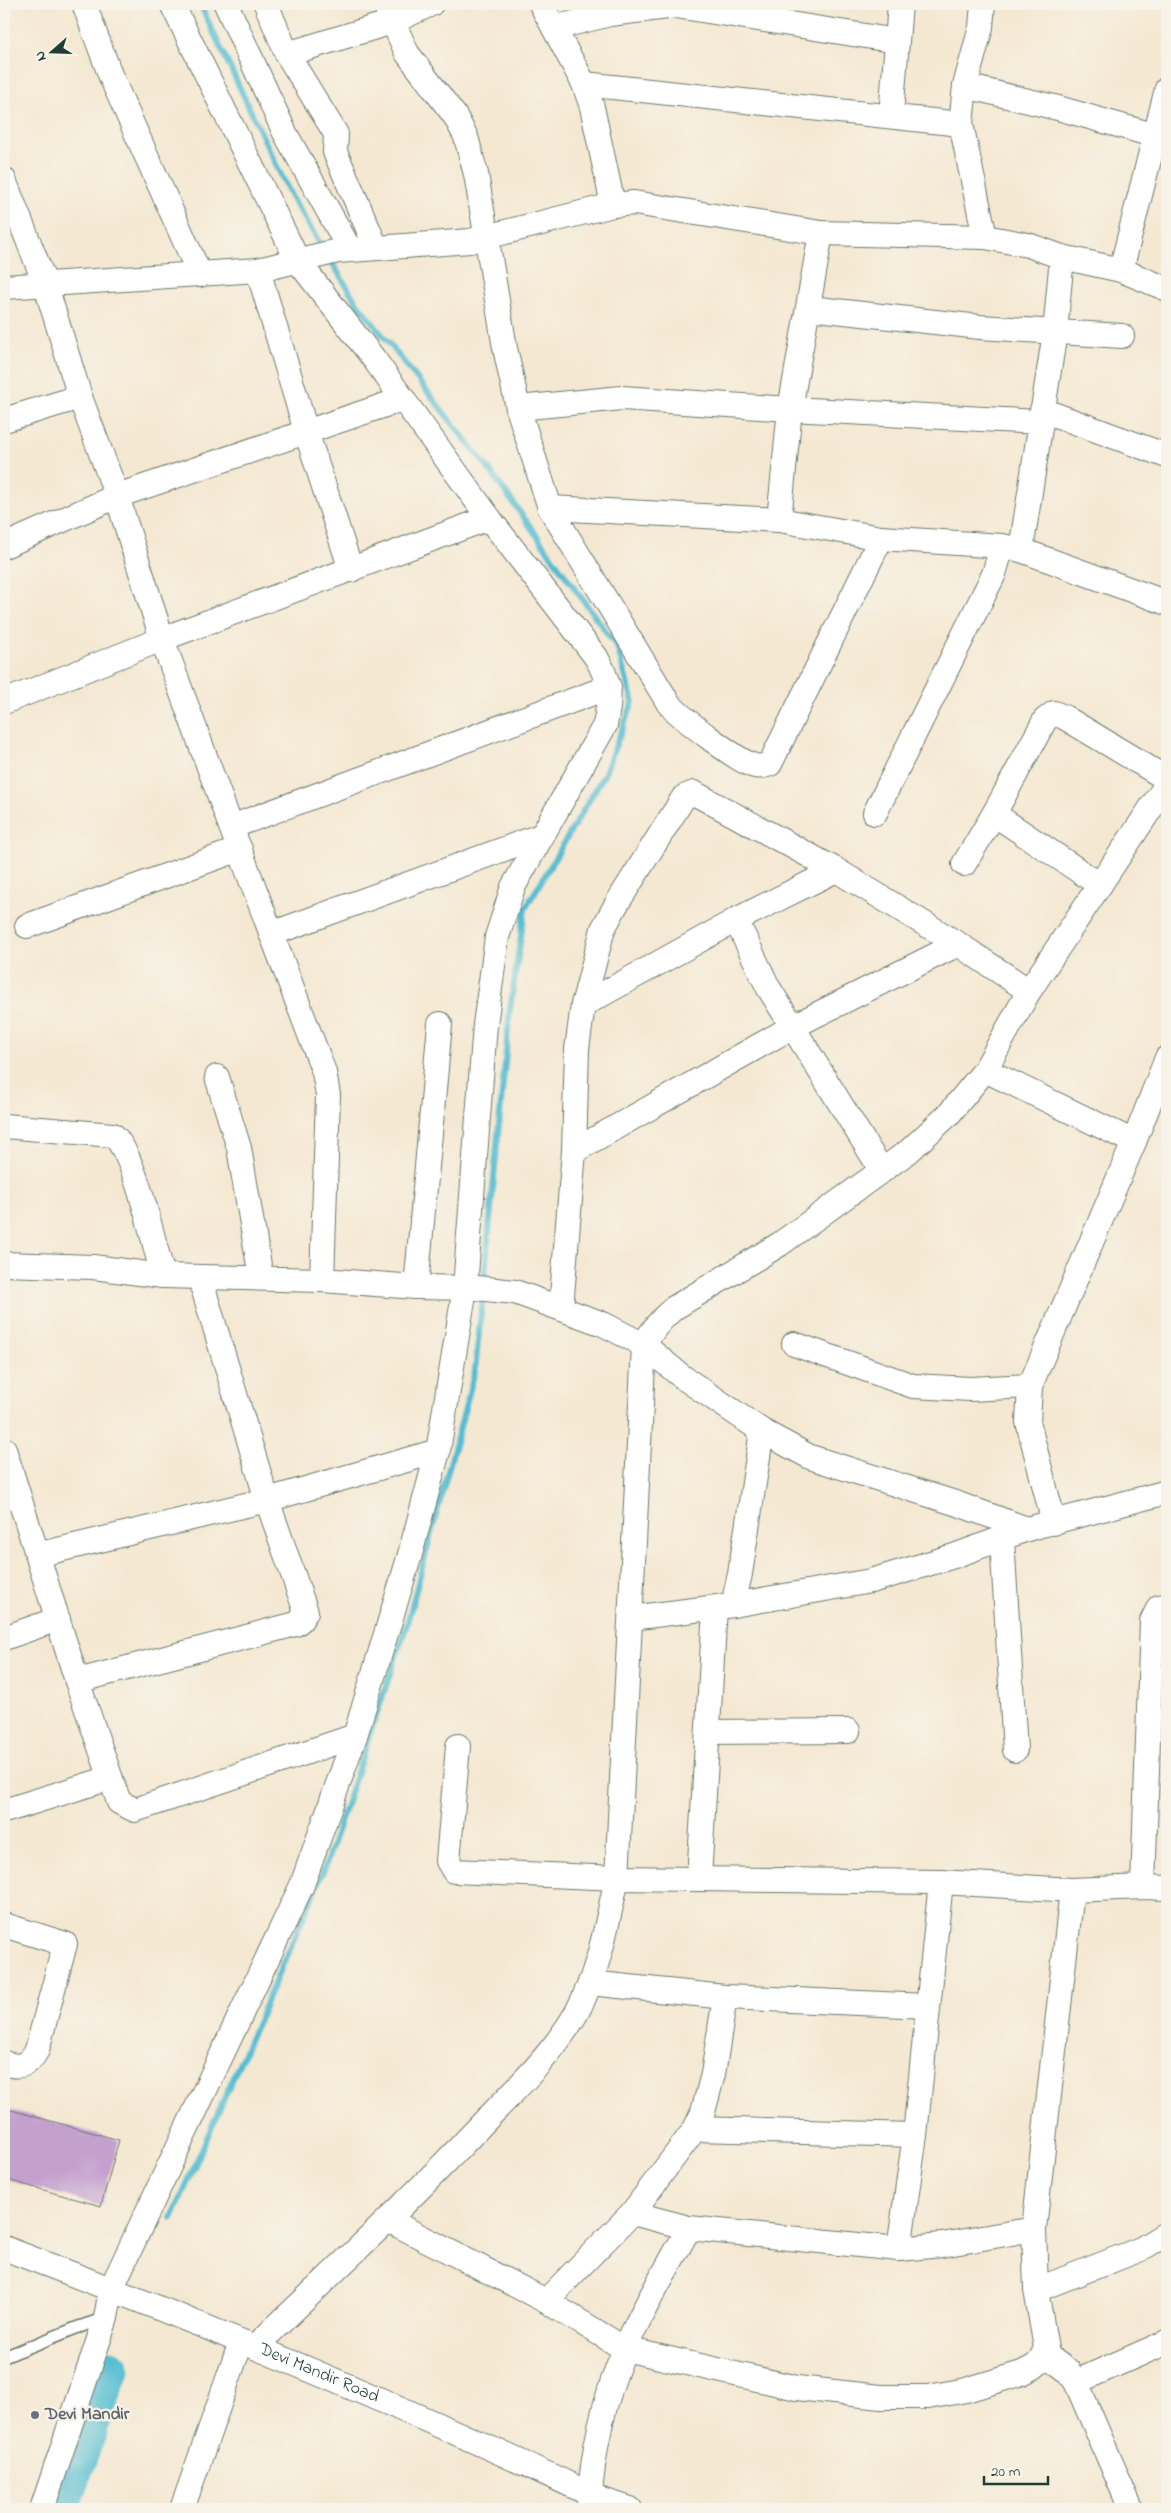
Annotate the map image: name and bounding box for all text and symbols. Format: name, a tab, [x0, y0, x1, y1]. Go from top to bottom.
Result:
north arrow	[28, 28, 78, 78]
text: N	[30, 48, 53, 64]
street label: Devi Mandir Road	[254, 2337, 383, 2411]
place label: Devi Mandir	[44, 2402, 130, 2428]
marker: Devi Mandir	[29, 2409, 41, 2421]
scale bar	[984, 2453, 1047, 2485]
text: 20 m	[991, 2461, 1021, 2483]

